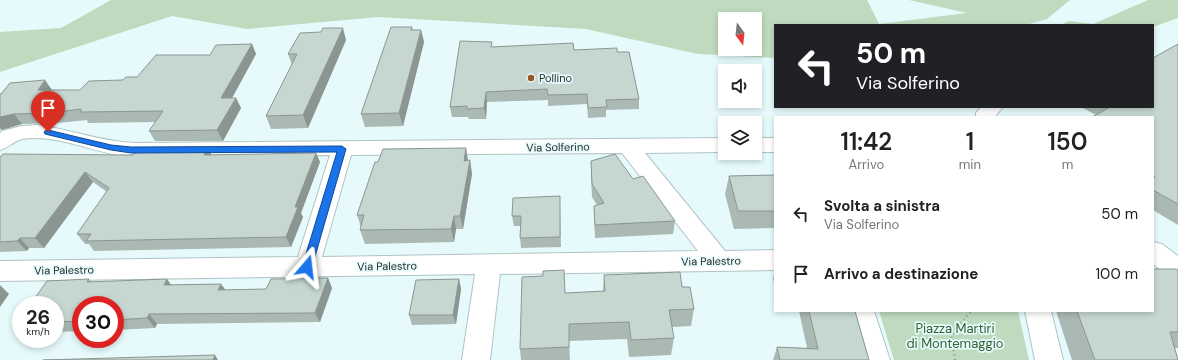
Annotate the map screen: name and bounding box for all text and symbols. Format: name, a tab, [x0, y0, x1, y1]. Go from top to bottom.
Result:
north arrow	[718, 12, 762, 56]
map controls	[718, 12, 762, 160]
text: 50 m	[856, 35, 926, 72]
icon: left	[790, 40, 842, 92]
button: sound	[718, 64, 762, 108]
place label: Pollino	[539, 71, 572, 85]
text: Via Solferino	[856, 71, 960, 95]
marker: Pollino	[526, 73, 536, 83]
pin	[31, 91, 65, 132]
icon: arrive	[37, 97, 59, 119]
button: layers	[718, 116, 762, 160]
text: 11:42	[841, 126, 892, 157]
text: 1	[966, 126, 974, 157]
text: 150	[1047, 126, 1087, 157]
street label: Via Solferino	[526, 139, 590, 155]
text: Arrivo	[849, 156, 884, 173]
text: min	[959, 156, 981, 173]
text: m	[1062, 156, 1073, 173]
text: Svolta a sinistra	[824, 196, 940, 216]
icon: left	[790, 203, 812, 225]
text: 50 m	[1101, 204, 1138, 224]
text: Via Solferino	[824, 216, 899, 233]
position arrow	[286, 246, 328, 288]
street label: Via Palestro	[681, 253, 741, 269]
street label: Via Palestro	[357, 258, 417, 274]
street label: Via Palestro	[34, 262, 94, 278]
icon: arrive	[790, 263, 812, 285]
text: Arrivo a destinazione	[824, 264, 978, 284]
text: 100 m	[1095, 264, 1138, 284]
speed limit sign: 30	[72, 296, 124, 348]
text: 26	[26, 304, 50, 330]
park label: Piazza Martiri di Montemaggio	[906, 320, 1004, 352]
text: km/h	[26, 325, 50, 338]

